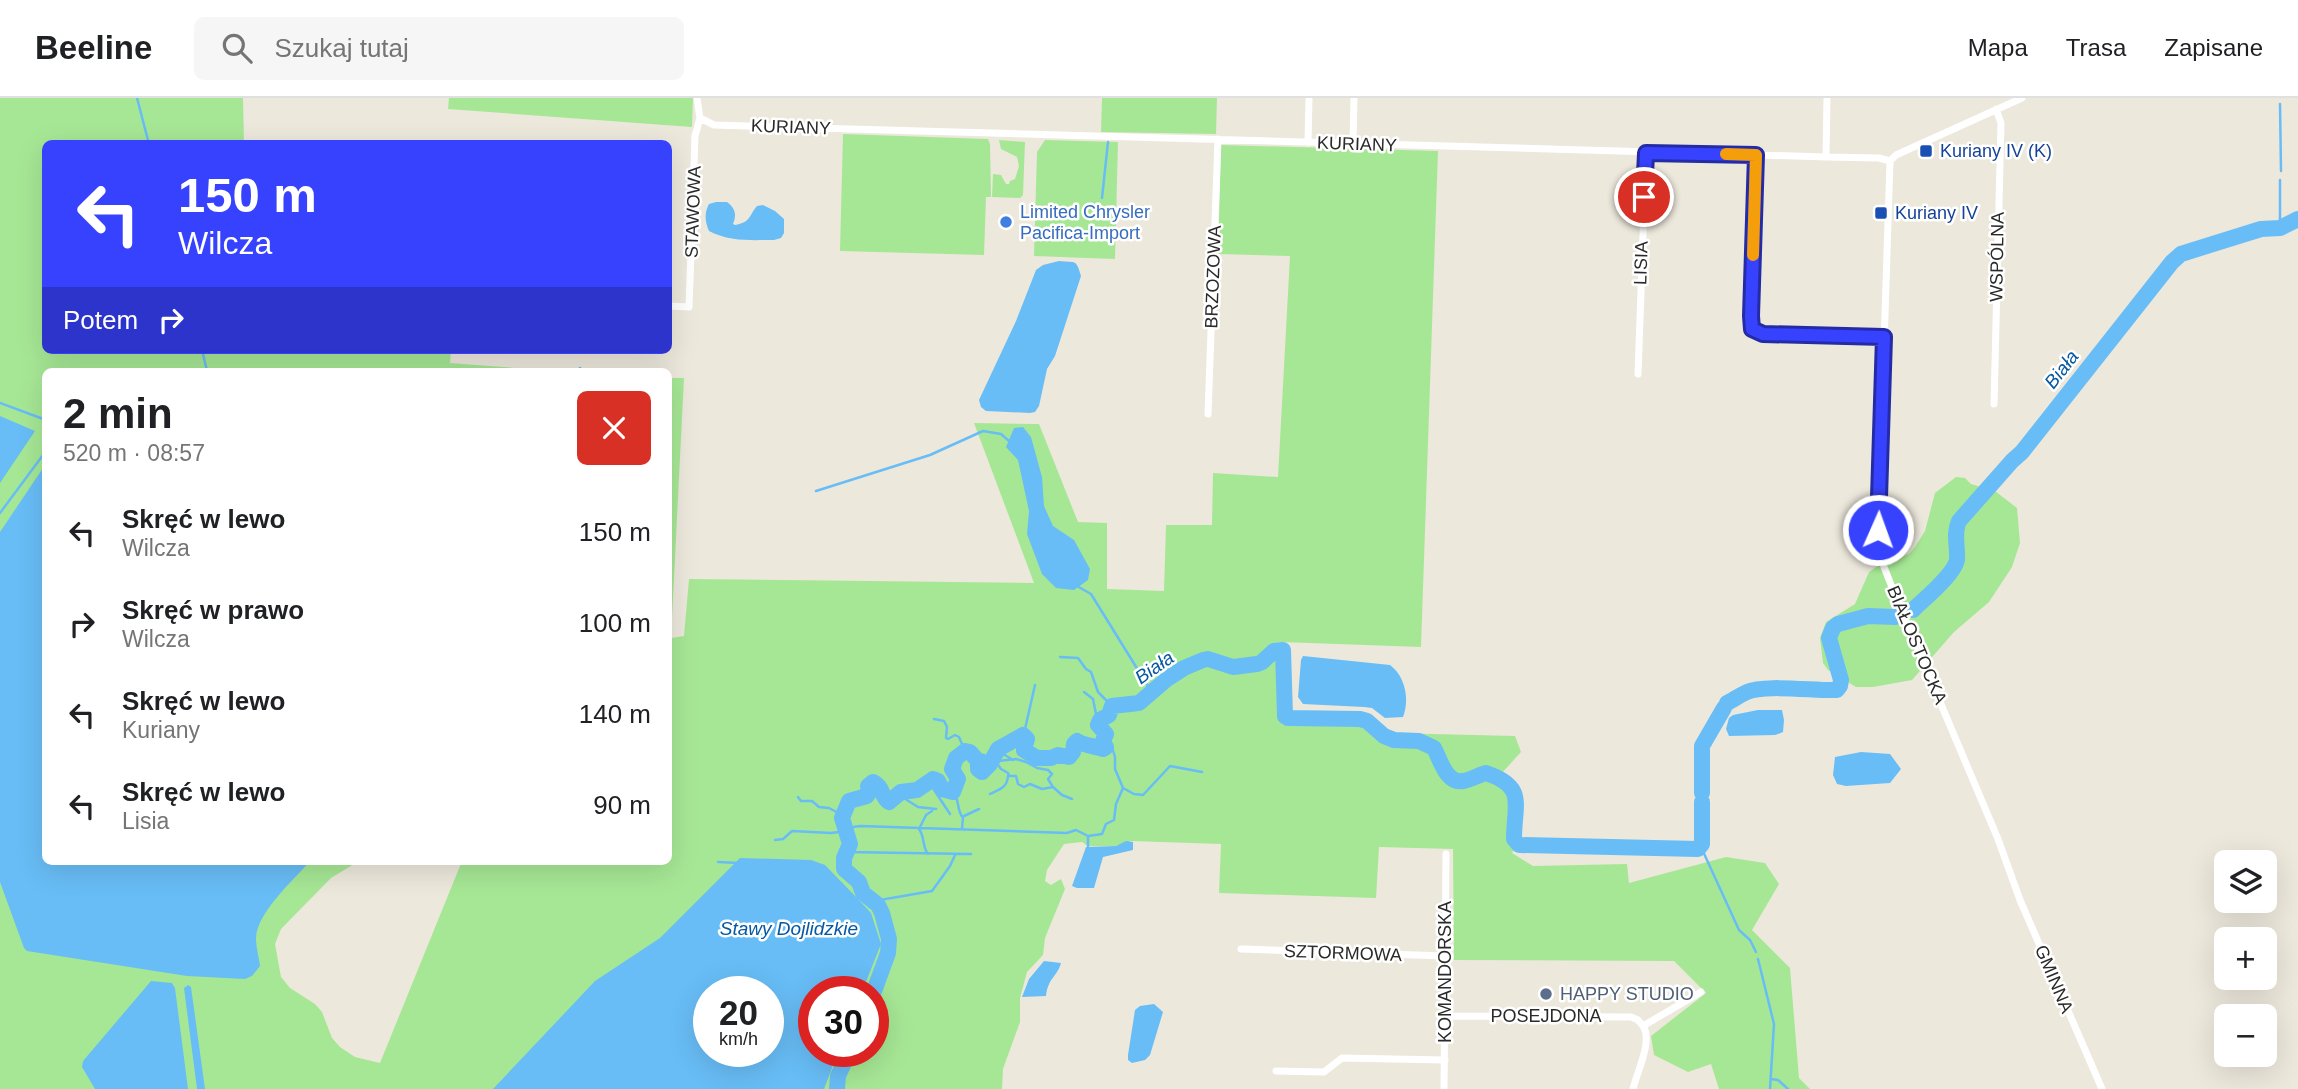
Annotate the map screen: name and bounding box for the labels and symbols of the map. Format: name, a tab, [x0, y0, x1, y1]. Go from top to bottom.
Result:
street label: KURIANY	[751, 116, 831, 138]
street label: KURIANY	[1317, 133, 1397, 155]
place label: Kuriany IV (K)	[1940, 141, 2052, 161]
marker: Kuriany IV (K)	[1918, 143, 1934, 159]
street label: STAWOWA	[681, 166, 705, 258]
pin	[1614, 167, 1674, 227]
place label: Limited Chrysler Pacifica-Import	[1020, 202, 1150, 243]
place label: Kuriany IV	[1895, 203, 1978, 223]
marker: Kuriany IV	[1873, 205, 1889, 221]
street label: WSPÓLNA	[1985, 212, 2008, 302]
marker: Limited Chrysler Pacifica-Import	[998, 214, 1014, 230]
street label: BRZOZOWA	[1201, 225, 1225, 329]
street label: LISIA	[1630, 241, 1652, 285]
water label: Biała	[2040, 346, 2083, 392]
position arrow	[1841, 493, 1915, 567]
street label: BIAŁOSTOCKA	[1883, 583, 1951, 707]
water label: Biała	[1131, 647, 1178, 688]
street label: KOMANDORSKA	[1435, 901, 1455, 1043]
water label: Stawy Dojlidzkie	[720, 918, 858, 939]
street label: SZTORMOWA	[1284, 941, 1402, 965]
street label: GMINNA	[2031, 942, 2077, 1016]
speed limit sign: 30	[798, 976, 889, 1067]
place label: HAPPY STUDIO	[1560, 984, 1694, 1004]
marker: HAPPY STUDIO	[1538, 986, 1554, 1002]
street label: POSEJDONA	[1490, 1006, 1602, 1026]

